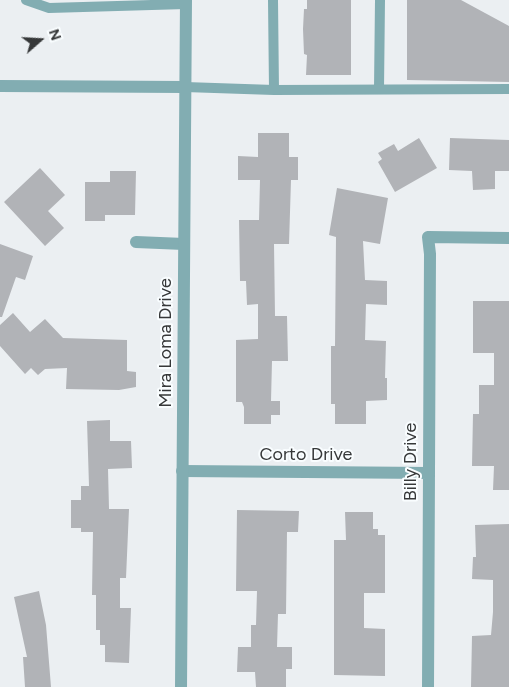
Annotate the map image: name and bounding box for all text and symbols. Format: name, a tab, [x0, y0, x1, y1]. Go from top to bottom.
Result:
north arrow	[15, 15, 65, 65]
text: N	[45, 27, 64, 43]
street label: Mira Loma Drive	[155, 278, 177, 408]
street label: Billy Drive	[400, 423, 422, 501]
street label: Corto Drive	[260, 444, 352, 466]

